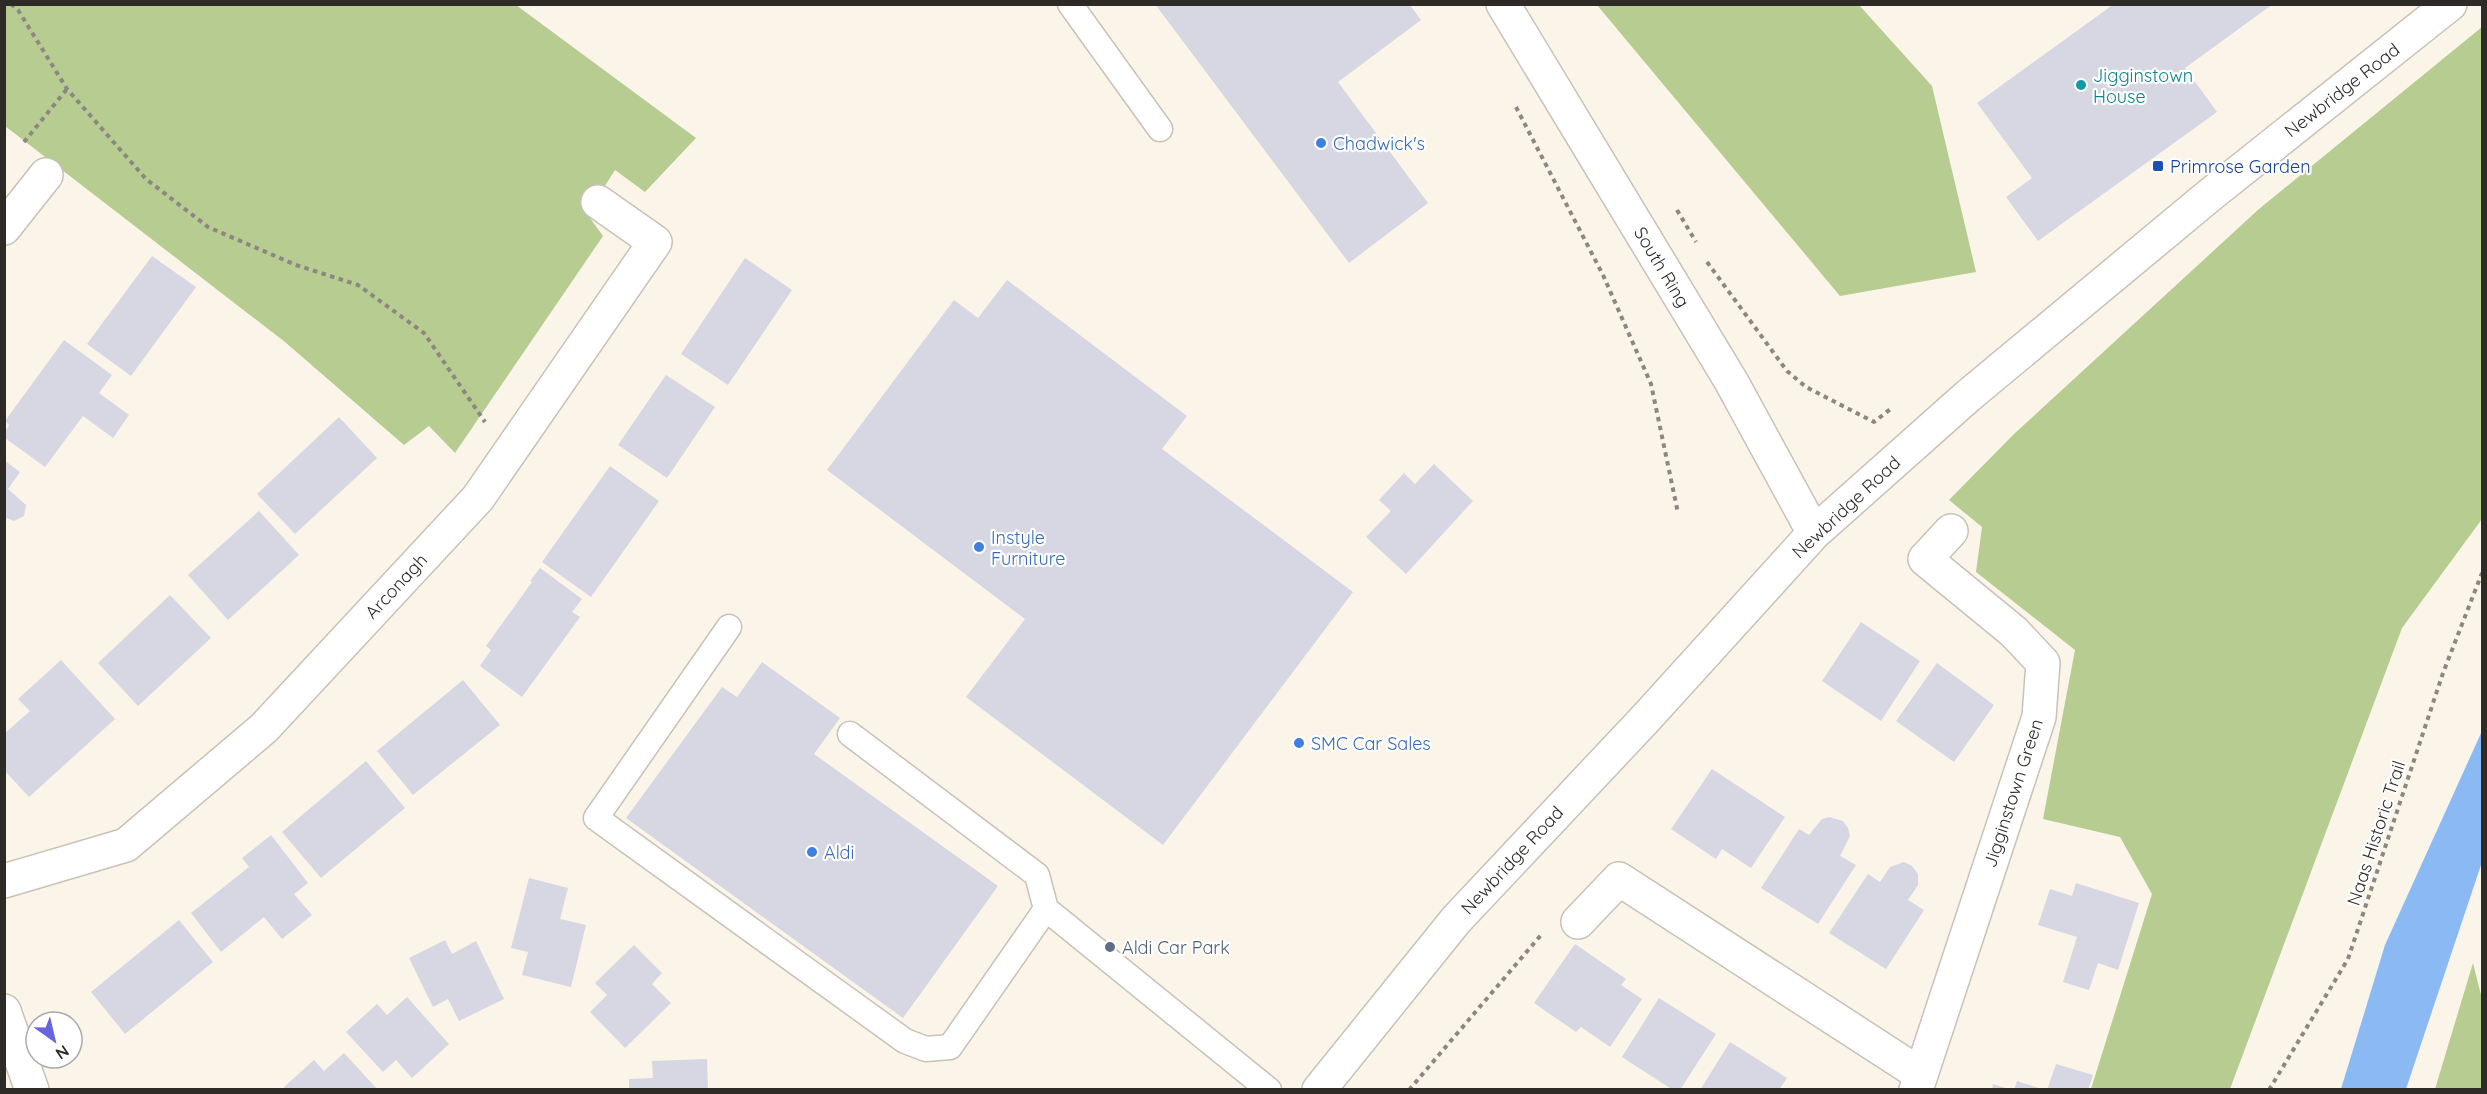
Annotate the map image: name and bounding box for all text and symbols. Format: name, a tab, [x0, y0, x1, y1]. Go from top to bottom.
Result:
street label: Newbridge Road	[2280, 38, 2404, 142]
place label: Jigginstown House	[2093, 64, 2193, 108]
marker: Jigginstown House	[2074, 78, 2088, 92]
place label: Chadwick's	[1333, 132, 1425, 155]
marker: Chadwick's	[1314, 136, 1328, 150]
place label: Primrose Garden	[2170, 155, 2311, 178]
marker: Primrose Garden	[2151, 159, 2165, 173]
street label: South Ring	[1629, 222, 1695, 312]
street label: Newbridge Road	[1787, 451, 1905, 563]
place label: Instyle Furniture	[991, 526, 1065, 570]
marker: Instyle Furniture	[972, 540, 986, 554]
street label: Arconagh	[360, 548, 432, 624]
street label: Jigginstown Green	[1978, 716, 2048, 870]
place label: SMC Car Sales	[1311, 732, 1431, 755]
marker: SMC Car Sales	[1292, 736, 1306, 750]
street label: Naas Historic Trail	[2342, 758, 2410, 908]
street label: Newbridge Road	[1456, 801, 1568, 919]
place label: Aldi	[824, 841, 854, 864]
marker: Aldi	[805, 845, 819, 859]
place label: Aldi Car Park	[1122, 936, 1230, 959]
marker: Aldi Car Park	[1103, 940, 1117, 954]
north arrow	[24, 1010, 84, 1070]
text: N	[52, 1041, 73, 1064]

